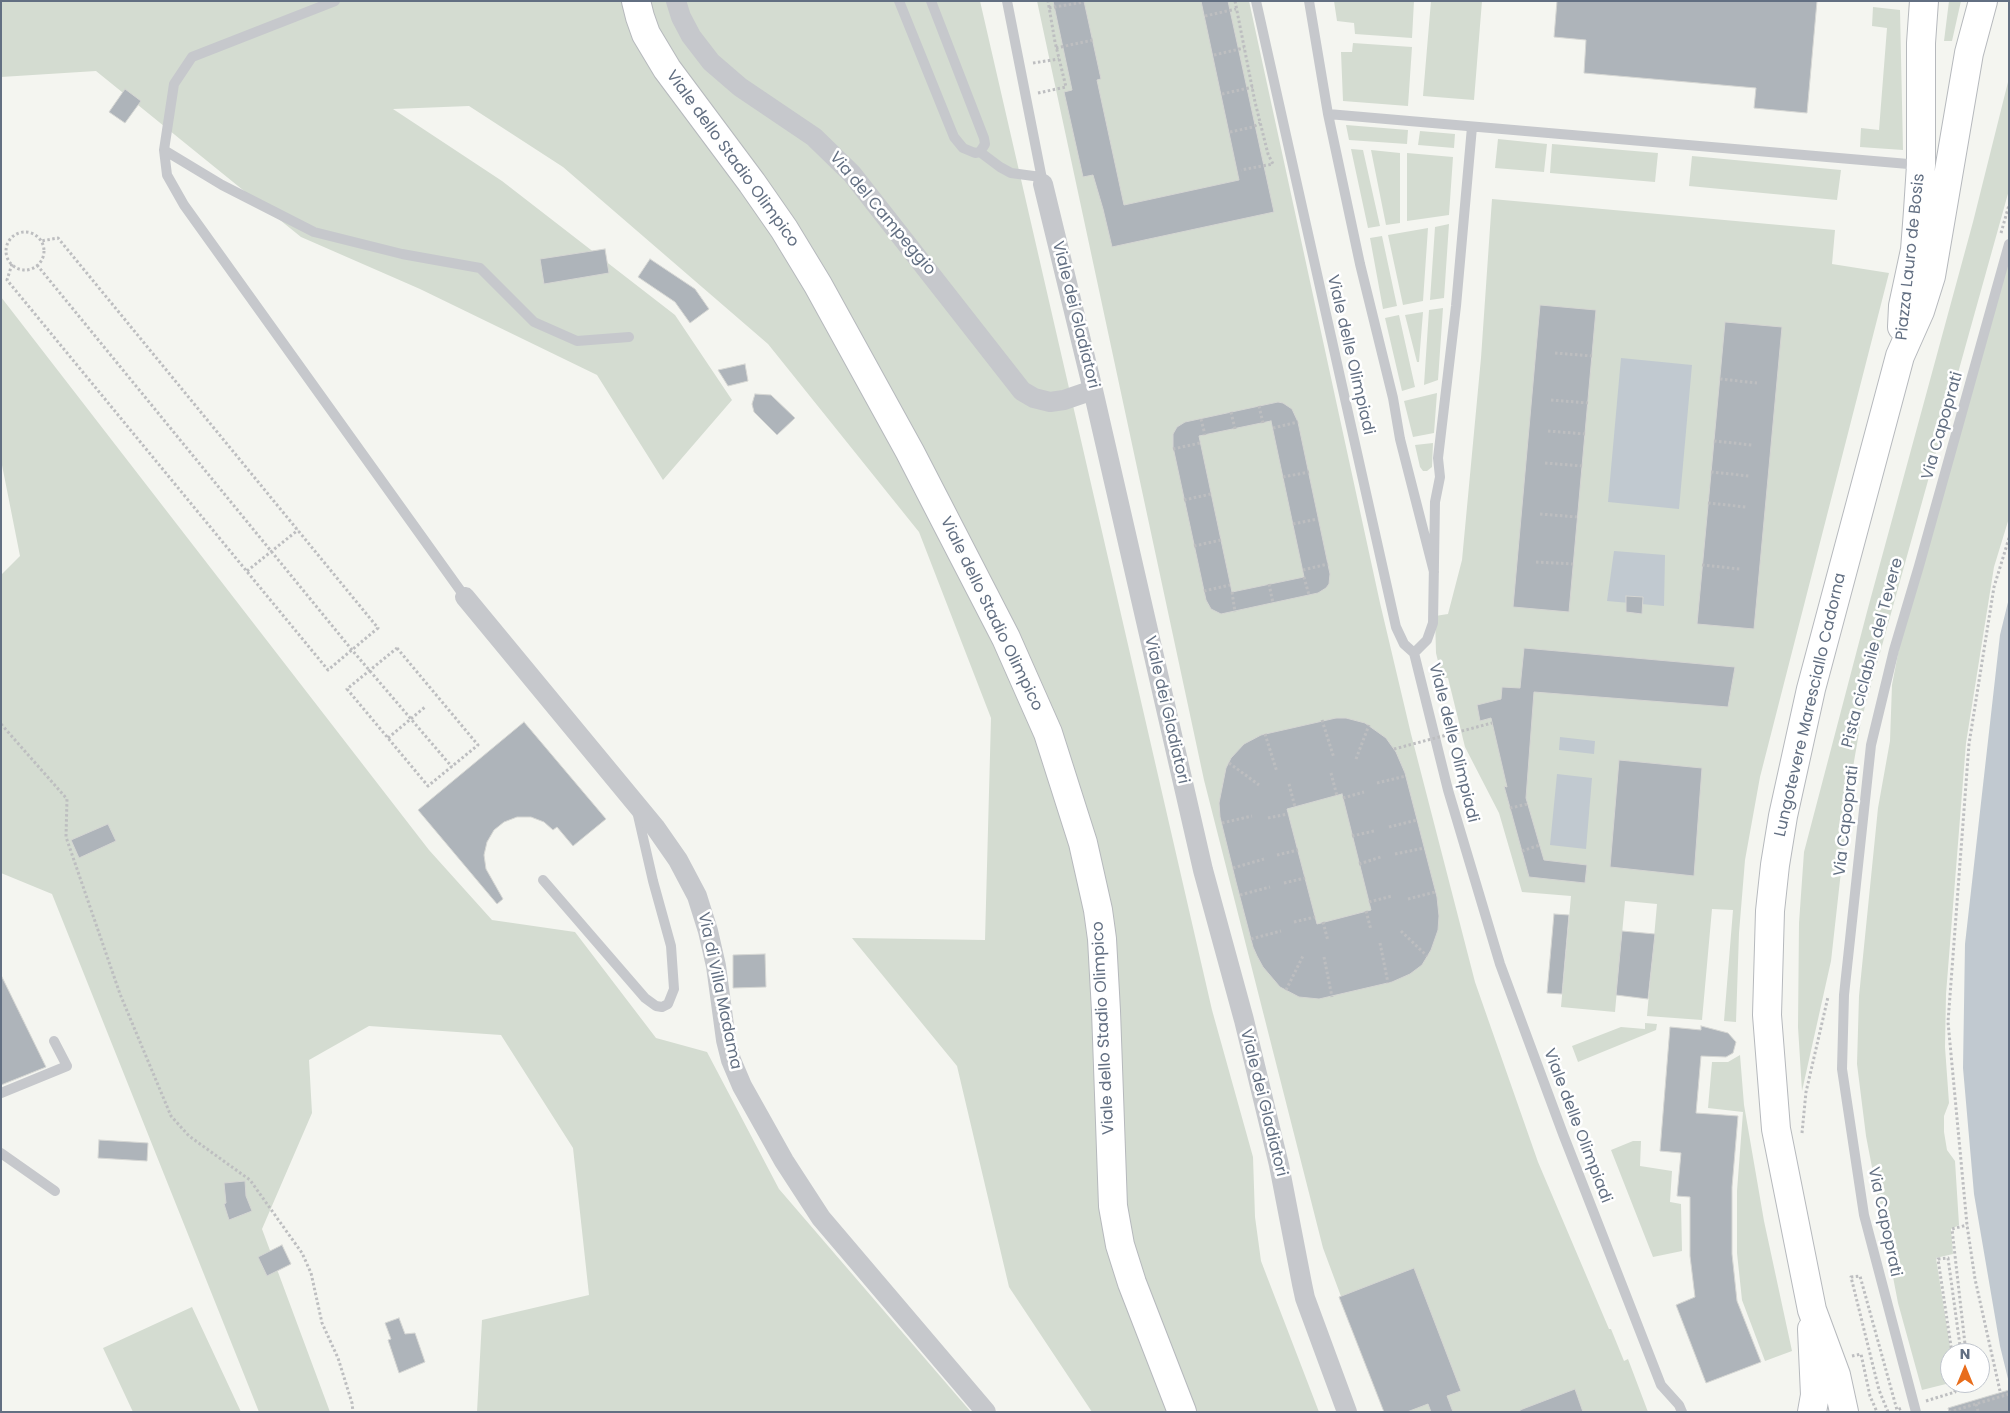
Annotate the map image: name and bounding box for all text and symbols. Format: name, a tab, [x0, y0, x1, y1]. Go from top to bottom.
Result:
street label: Viale dello Stadio Olimpico	[661, 67, 803, 251]
street label: Via del Campeggio	[825, 148, 939, 280]
street label: Piazza Lauro de Bosis	[1893, 173, 1929, 341]
street label: Viale dei Gladiatori	[1047, 239, 1103, 391]
street label: Viale delle Olimpiadi	[1322, 273, 1378, 437]
street label: Via Capoprati	[1918, 370, 1968, 482]
street label: Viale dello Stadio Olimpico	[936, 514, 1046, 714]
street label: Pista ciclabile del Tevere	[1838, 556, 1908, 750]
street label: Lungotevere Maresciallo Cadorna	[1771, 571, 1851, 839]
street label: Viale dei Gladiatori	[1140, 634, 1192, 786]
street label: Viale delle Olimpiadi	[1424, 661, 1482, 825]
street label: Via Capoprati	[1831, 765, 1863, 877]
street label: Via di Villa Madama	[693, 911, 745, 1071]
street label: Viale dello Stadio Olimpico	[1089, 921, 1119, 1135]
street label: Viale dei Gladiatori	[1235, 1027, 1291, 1179]
street label: Viale delle Olimpiadi	[1539, 1046, 1615, 1206]
street label: Via Capoprati	[1863, 1166, 1905, 1278]
north arrow	[1940, 1343, 1990, 1393]
text: N	[1960, 1344, 1970, 1364]

